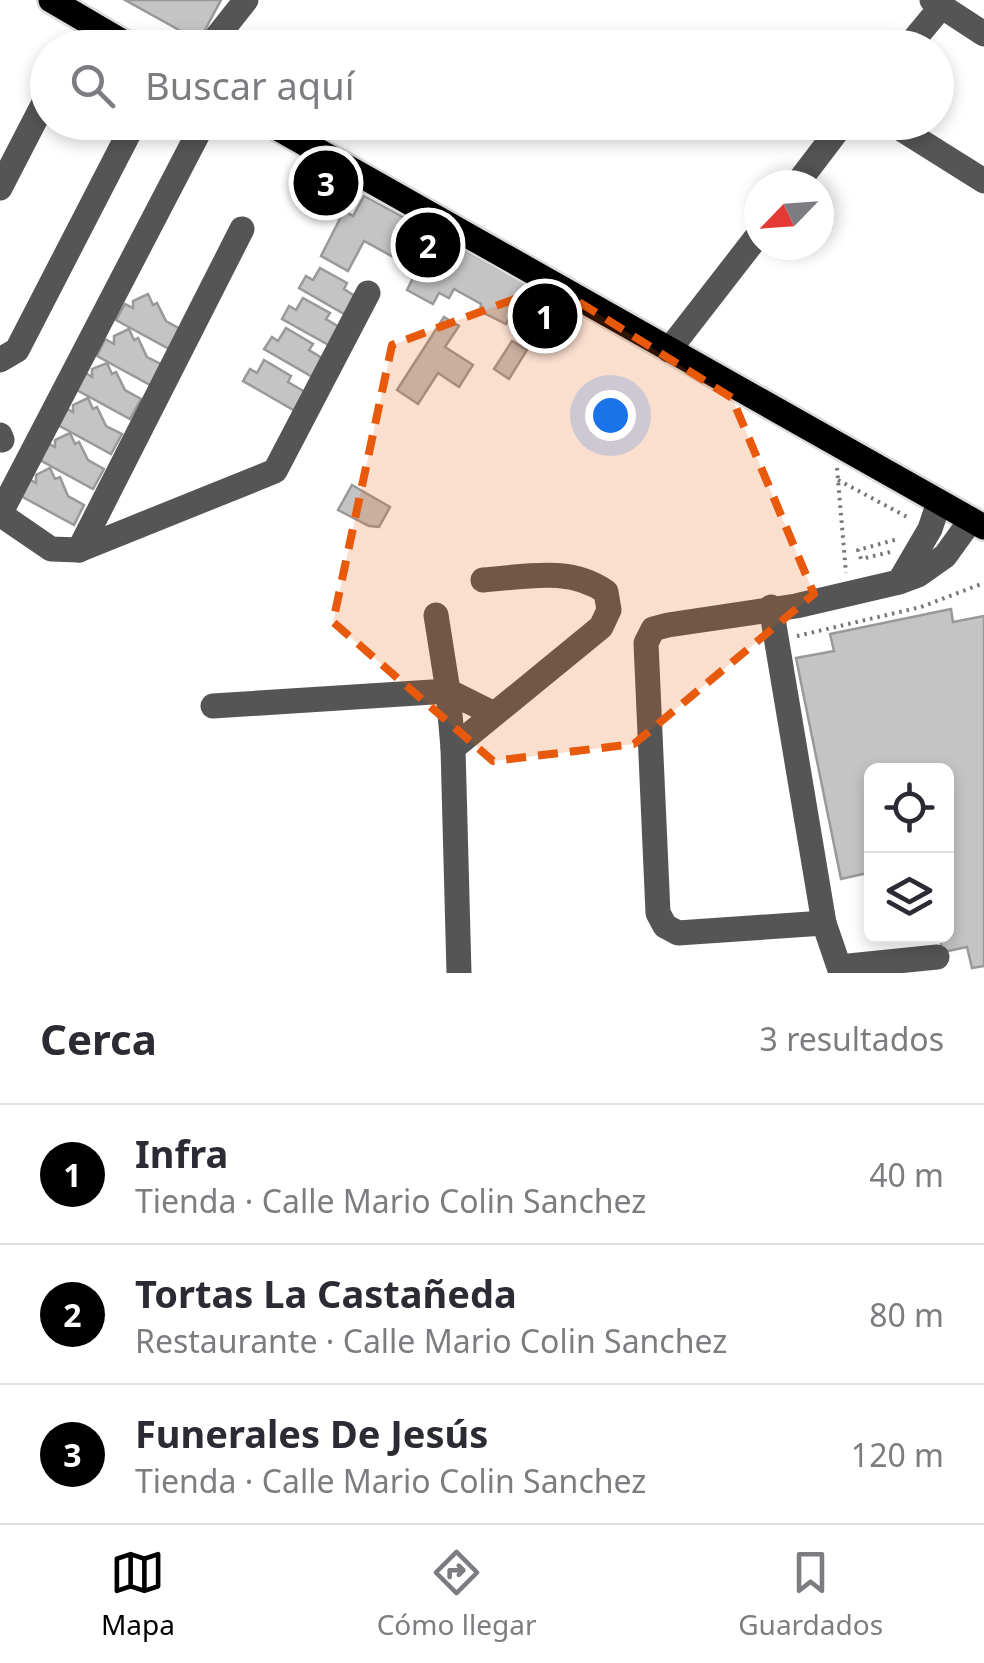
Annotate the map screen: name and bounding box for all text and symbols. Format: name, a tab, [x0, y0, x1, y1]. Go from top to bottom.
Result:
search box	[30, 30, 954, 140]
icon: search	[65, 58, 120, 113]
text: Buscar aquí	[145, 59, 355, 111]
pin: 3	[294, 146, 358, 220]
north arrow	[744, 170, 834, 260]
pin: 2	[396, 208, 460, 282]
pin: 1	[512, 278, 578, 354]
your location	[585, 390, 636, 441]
map controls	[864, 763, 954, 943]
button: locate	[864, 763, 954, 853]
button: layers	[864, 853, 954, 943]
text: Cerca	[40, 1010, 157, 1067]
text: 3 resultados	[760, 1017, 944, 1060]
text: Infra	[135, 1127, 228, 1179]
text: 1	[63, 1153, 82, 1196]
text: 40 m	[869, 1153, 944, 1196]
text: Tienda · Calle Mario Colin Sanchez	[135, 1179, 646, 1222]
text: Tortas La Castañeda	[135, 1267, 517, 1319]
text: 2	[63, 1293, 82, 1336]
text: 80 m	[869, 1293, 944, 1336]
text: Restaurante · Calle Mario Colin Sanchez	[135, 1319, 727, 1362]
text: Funerales De Jesús	[135, 1407, 488, 1459]
text: 3	[63, 1433, 82, 1476]
text: 120 m	[851, 1433, 944, 1476]
text: Tienda · Calle Mario Colin Sanchez	[135, 1459, 646, 1502]
tab: Mapa	[101, 1545, 175, 1643]
tab: Cómo llegar	[377, 1545, 536, 1643]
tab: Guardados	[738, 1545, 883, 1643]

